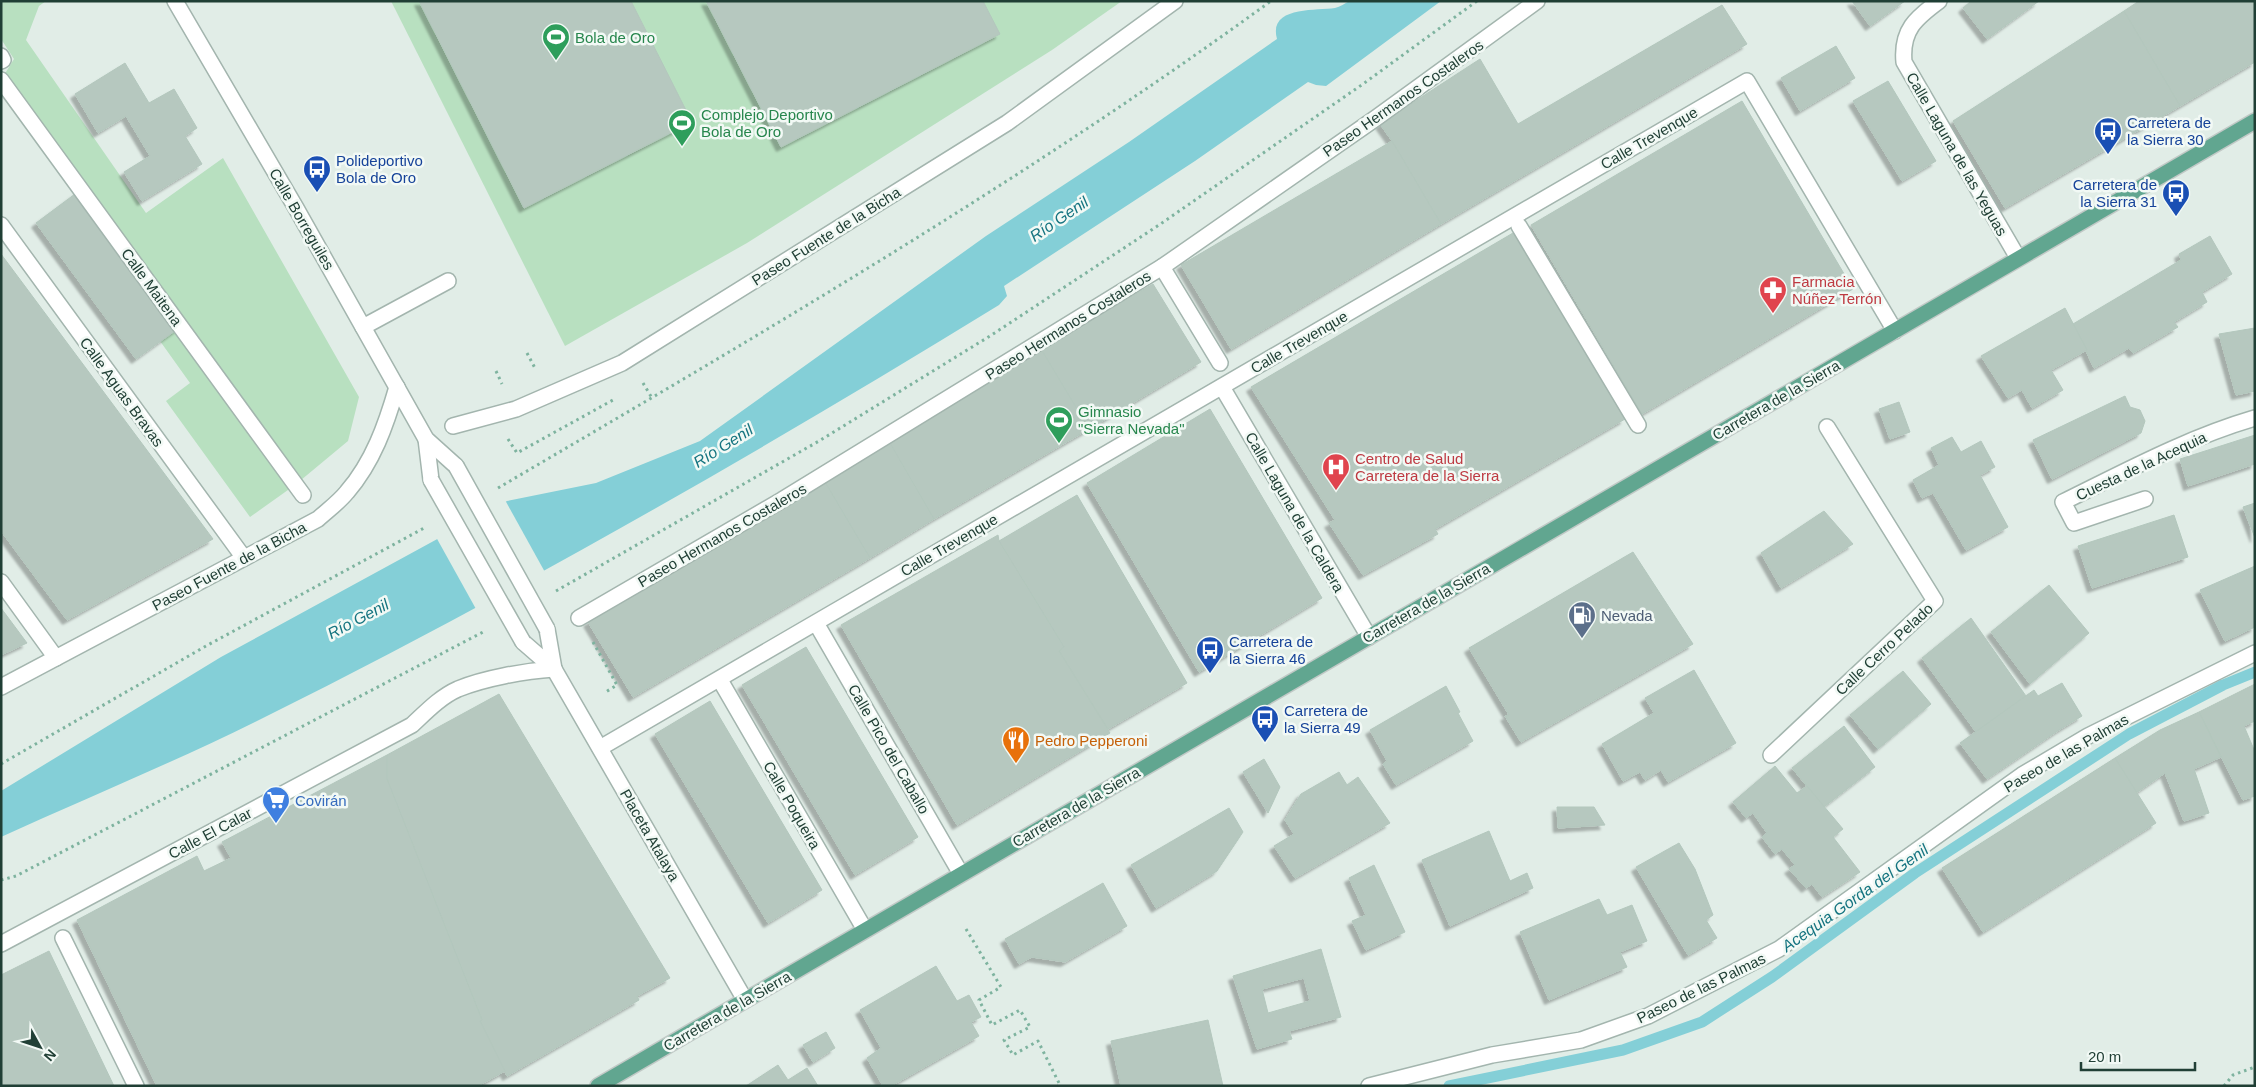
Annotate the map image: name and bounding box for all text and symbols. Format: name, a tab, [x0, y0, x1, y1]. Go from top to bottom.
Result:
sports icon: Bola de Oro	[541, 22, 571, 61]
place label: Bola de Oro	[575, 29, 655, 46]
street label: Paseo Hermanos Costaleros	[1320, 36, 1486, 160]
street label: Calle Laguna de las Yeguas	[1903, 69, 2011, 239]
street label: Calle Trevenque	[1597, 103, 1701, 173]
place label: Complejo Deportivo Bola de Oro	[701, 106, 833, 140]
sports icon: Complejo Deportivo Bola de Oro	[667, 108, 697, 147]
place label: Carretera de la Sierra 30	[2127, 114, 2211, 148]
bus stop icon: Carretera de la Sierra 30	[2093, 116, 2123, 155]
place label: Polideportivo Bola de Oro	[336, 152, 423, 186]
bus stop icon: Polideportivo Bola de Oro	[302, 154, 332, 193]
street label: Calle Borreguiles	[266, 165, 338, 273]
place label: Carretera de la Sierra 31	[2073, 176, 2157, 210]
bus stop icon: Carretera de la Sierra 31	[2161, 178, 2191, 217]
street label: Paseo Fuente de la Bicha	[749, 183, 904, 289]
water label: Río Genil	[1027, 193, 1092, 245]
street label: Calle Maitena	[118, 245, 186, 330]
street label: Paseo Hermanos Costaleros	[982, 267, 1154, 383]
place label: Farmacia Núñez Terrón	[1792, 273, 1882, 307]
pharmacy icon: Farmacia Núñez Terrón	[1758, 275, 1788, 314]
street label: Calle Trevenque	[1247, 307, 1351, 377]
street label: Calle Aguas Bravas	[77, 334, 167, 450]
street label: Carretera de la Sierra	[1709, 356, 1843, 443]
place label: Gimnasio "Sierra Nevada"	[1078, 403, 1185, 437]
sports icon: Gimnasio "Sierra Nevada"	[1044, 405, 1074, 444]
water label: Río Genil	[690, 421, 756, 471]
street label: Cuesta de la Acequia	[2073, 428, 2209, 504]
street label: Calle Laguna de la Caldera	[1242, 429, 1348, 596]
place label: Centro de Salud Carretera de la Sierra	[1355, 450, 1500, 484]
hospital icon: Centro de Salud Carretera de la Sierra	[1321, 452, 1351, 491]
street label: Paseo Hermanos Costaleros	[635, 480, 809, 590]
street label: Calle Trevenque	[897, 510, 1001, 580]
street label: Paseo Fuente de la Bicha	[149, 518, 309, 614]
street label: Carretera de la Sierra	[1359, 559, 1493, 646]
water label: Río Genil	[325, 596, 392, 642]
fuel station icon: Nevada	[1567, 600, 1597, 639]
street label: Calle Cerro Pelado	[1832, 600, 1936, 698]
place label: Nevada	[1601, 607, 1653, 624]
place label: Carretera de la Sierra 46	[1229, 633, 1313, 667]
bus stop icon: Carretera de la Sierra 46	[1195, 635, 1225, 674]
street label: Calle Pico del Caballo	[845, 681, 933, 817]
place label: Carretera de la Sierra 49	[1284, 702, 1368, 736]
bus stop icon: Carretera de la Sierra 49	[1250, 704, 1280, 743]
street label: Paseo de las Palmas	[2001, 710, 2131, 796]
restaurant icon: Pedro Pepperoni	[1001, 725, 1031, 764]
place label: Pedro Pepperoni	[1035, 732, 1148, 749]
street label: Calle Poqueira	[760, 758, 824, 852]
street label: Carretera de la Sierra	[1009, 763, 1143, 850]
supermarket icon: Covirán	[261, 785, 291, 824]
street label: Placeta Atalaya	[617, 786, 684, 885]
place label: Covirán	[295, 792, 347, 809]
street label: Calle El Calar	[166, 804, 254, 862]
water label: Acequia Gorda del Genil	[1778, 841, 1932, 956]
street label: Paseo de las Palmas	[1634, 949, 1768, 1027]
street label: Carretera de la Sierra	[660, 967, 794, 1054]
north arrow	[15, 1022, 65, 1072]
scale bar	[2081, 1040, 2195, 1072]
text: N	[41, 1046, 59, 1064]
text: 20 m	[2088, 1048, 2121, 1065]

